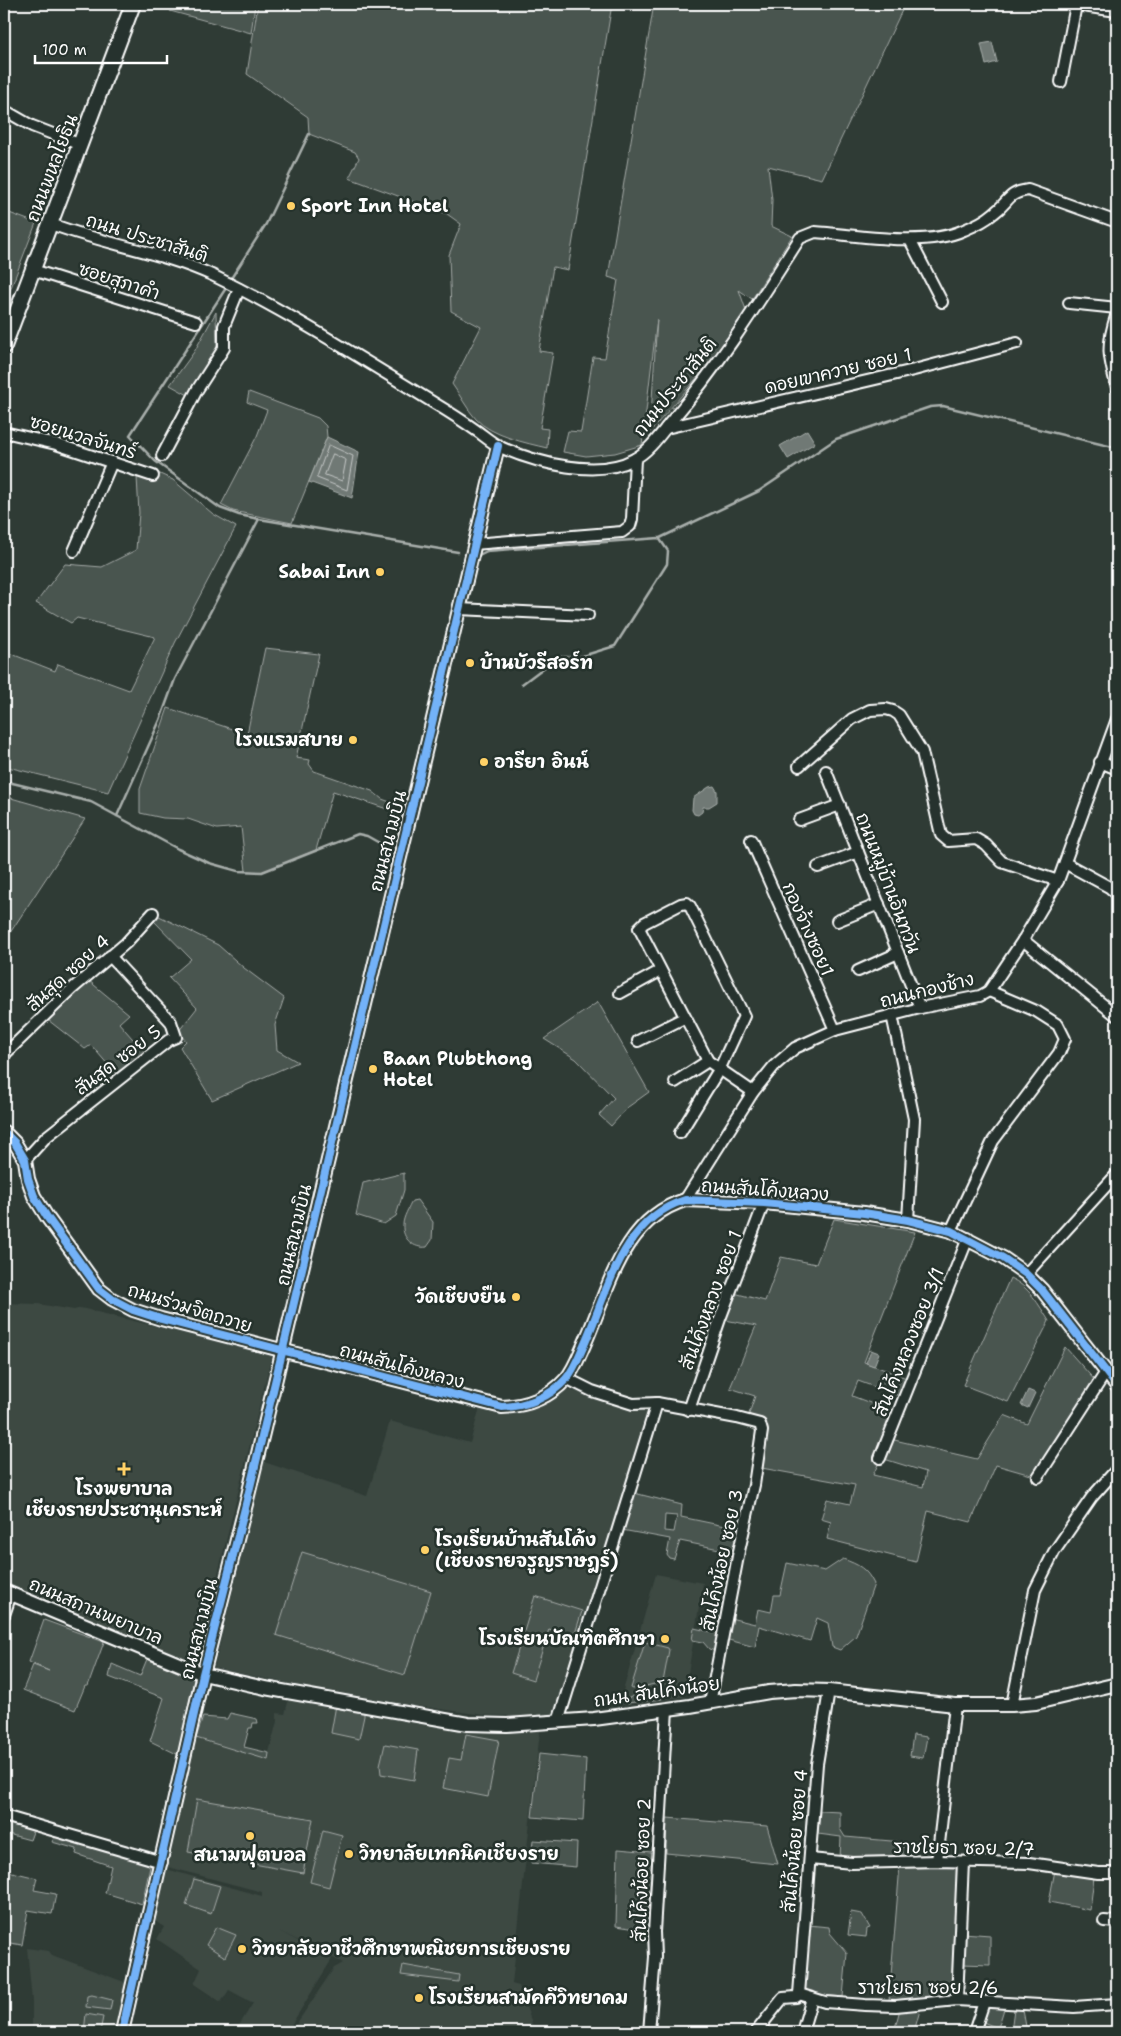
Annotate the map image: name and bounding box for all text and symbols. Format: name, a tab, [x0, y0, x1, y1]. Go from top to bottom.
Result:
scale bar	[35, 32, 168, 64]
text: 100 m	[42, 40, 87, 60]
street label: ถนนพหลโยธิน	[20, 110, 84, 225]
place label: Sport Inn Hotel	[301, 194, 448, 218]
marker: Sport Inn Hotel	[285, 200, 297, 212]
street label: ถนน ประชาสันติ	[83, 208, 211, 268]
street label: ซอยสุภาคำ	[74, 257, 163, 307]
street label: ถนนประชาสันติ	[628, 333, 722, 441]
street label: ดอยเขาควาย ซอย 1	[762, 342, 914, 400]
street label: ซอยนวลจันทร์	[27, 408, 140, 465]
place label: Sabai Inn	[279, 560, 370, 584]
marker: Sabai Inn	[374, 566, 386, 578]
place label: บ้านบัวรีสอร์ท	[480, 650, 593, 675]
marker: บ้านบัวรีสอร์ท	[464, 657, 476, 669]
place label: โรงแรมสบาย	[235, 728, 343, 752]
marker: โรงแรมสบาย	[347, 734, 359, 746]
place label: อารียา อินน์	[494, 749, 589, 774]
marker: อารียา อินน์	[478, 756, 490, 768]
street label: ถนนสนามบิน	[364, 788, 412, 894]
street label: ถนนหมู่บ้านอินทวัน	[848, 809, 926, 958]
street label: กองจ้างซอย1	[777, 878, 839, 980]
street label: สันสุด ซอย 4	[21, 929, 116, 1018]
street label: ถนนกองช้าง	[877, 967, 977, 1013]
street label: สันสุด ซอย 5	[70, 1020, 167, 1102]
place label: Baan Plubthong Hotel	[383, 1047, 533, 1092]
marker: Baan Plubthong Hotel	[367, 1063, 379, 1075]
street label: ถนนสันโค้งหลวง	[700, 1173, 830, 1206]
street label: ถนนสนามบิน	[271, 1182, 317, 1288]
street label: สันโค้งหลวง ซอย 1	[674, 1227, 747, 1373]
street label: สันโค้งหลวงซอย 3/1	[867, 1264, 950, 1420]
street label: ถนนร่วมจิตถวาย	[125, 1278, 255, 1338]
place label: วัดเชียงยืน	[415, 1285, 506, 1309]
marker: วัดเชียงยืน	[510, 1291, 522, 1303]
street label: ถนนสันโค้งหลวง	[337, 1337, 467, 1394]
marker: โรงพยาบาล เชียงรายประชานุเคราะห์	[117, 1462, 131, 1476]
place label: โรงพยาบาล เชียงรายประชานุเคราะห์	[25, 1477, 223, 1523]
street label: สันโค้งน้อย ซอย 3	[694, 1487, 749, 1633]
place label: โรงเรียนบ้านสันโค้ง (เชียงรายจรูญราษฎร์)	[434, 1528, 618, 1574]
marker: โรงเรียนบ้านสันโค้ง (เชียงรายจรูญราษฎร์)	[419, 1544, 431, 1556]
street label: ถนนสถานพยาบาล	[25, 1572, 167, 1650]
street label: ถนนสนามบิน	[175, 1576, 223, 1682]
place label: โรงเรียนบัณฑิตศึกษา	[478, 1627, 655, 1651]
marker: โรงเรียนบัณฑิตศึกษา	[659, 1633, 671, 1645]
street label: ถนน สันโค้งน้อย	[592, 1670, 722, 1713]
street label: สันโค้งน้อย ซอย 4	[776, 1768, 813, 1914]
street label: สันโค้งน้อย ซอย 2	[626, 1797, 657, 1942]
marker: สนามฟุตบอล	[244, 1830, 256, 1842]
street label: ราชโยธา ซอย 2/7	[893, 1834, 1035, 1861]
place label: วิทยาลัยเทคนิคเชียงราย	[359, 1842, 559, 1866]
place label: สนามฟุตบอล	[194, 1843, 306, 1868]
marker: วิทยาลัยเทคนิคเชียงราย	[343, 1848, 355, 1860]
place label: วิทยาลัยอาชีวศึกษาพณิชยการเชียงราย	[252, 1937, 571, 1961]
marker: วิทยาลัยอาชีวศึกษาพณิชยการเชียงราย	[236, 1943, 248, 1955]
street label: ราชโยธา ซอย 2/6	[858, 1975, 998, 2000]
place label: โรงเรียนสามัคคีวิทยาคม	[428, 1986, 628, 2010]
marker: โรงเรียนสามัคคีวิทยาคม	[413, 1992, 425, 2004]

